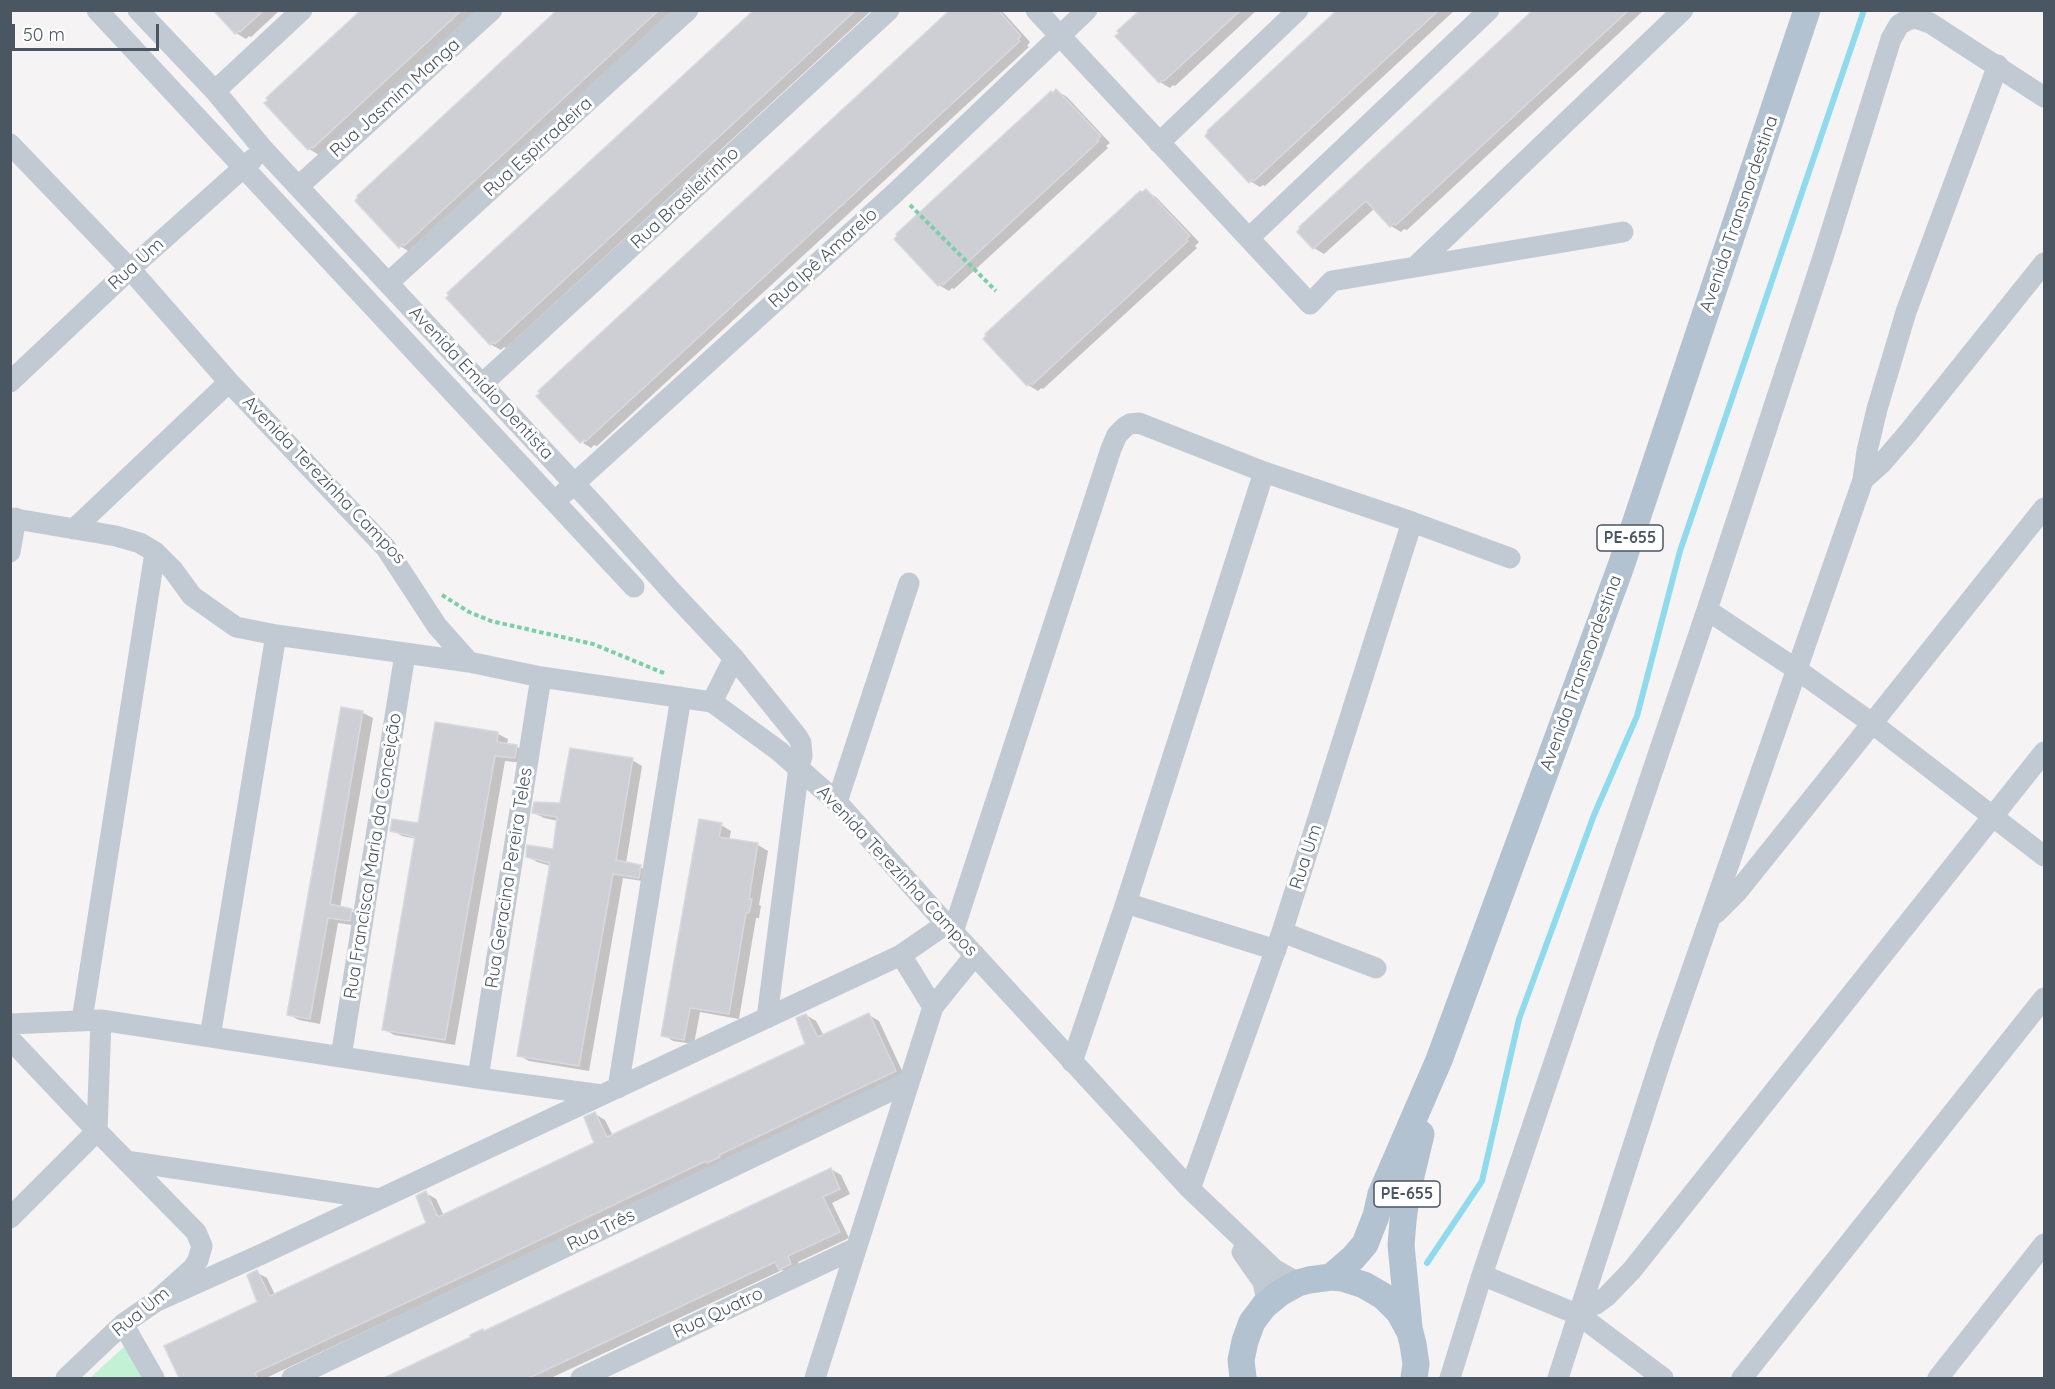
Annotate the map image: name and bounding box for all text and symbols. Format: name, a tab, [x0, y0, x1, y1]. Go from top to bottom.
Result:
scale bar	[15, 12, 162, 50]
text: 50 m	[23, 23, 65, 46]
street label: Rua Jasmim Manga	[326, 34, 464, 162]
street label: Rua Espirradeira	[479, 93, 597, 201]
street label: Avenida Transnordestina	[1695, 113, 1783, 315]
street label: Rua Brasileirinho	[626, 142, 744, 254]
street label: Rua Ipê Amarelo	[764, 203, 882, 313]
street label: Rua Um	[104, 233, 168, 295]
street label: Avenida Emidio Dentista	[404, 302, 558, 464]
street label: Avenida Terezinha Campos	[238, 391, 410, 569]
road number: PE-655	[1597, 525, 1663, 551]
street label: Avenida Transnordestina	[1536, 572, 1626, 774]
street label: Rua Francisca Maria da Conceição	[340, 711, 406, 1001]
street label: Rua Geracina Pereira Teles	[481, 766, 537, 990]
street label: Avenida Terezinha Campos	[812, 781, 982, 961]
street label: Rua Um	[1285, 822, 1327, 892]
road number: PE-655	[1374, 1181, 1440, 1207]
street label: Rua Três	[564, 1204, 638, 1256]
street label: Rua Um	[108, 1282, 174, 1342]
street label: Rua Quatro	[670, 1283, 766, 1343]

